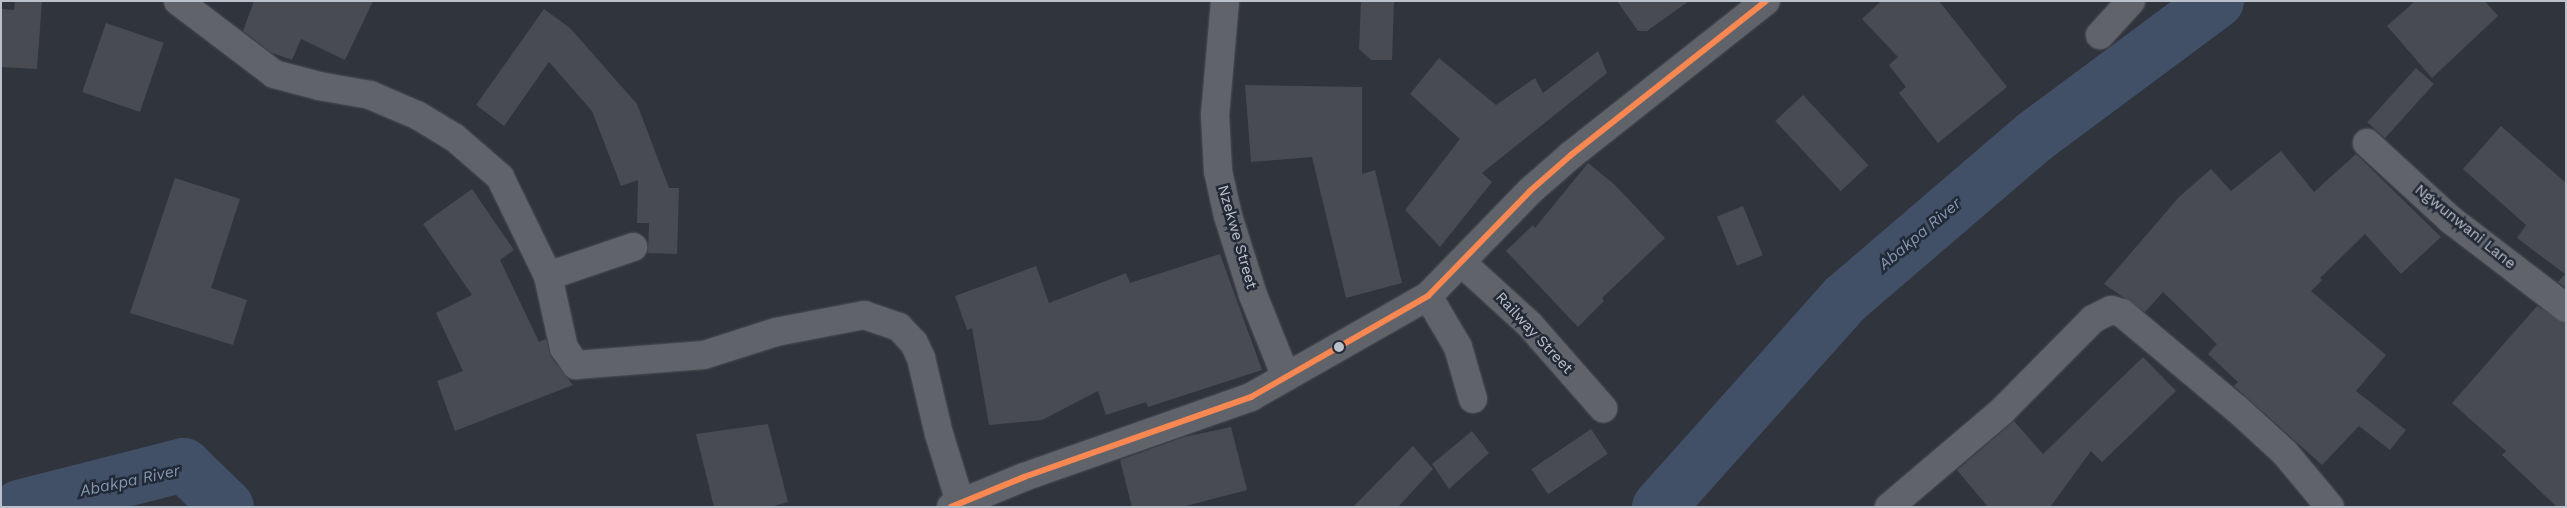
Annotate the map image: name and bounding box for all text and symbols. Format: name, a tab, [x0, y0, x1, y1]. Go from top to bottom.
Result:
street label: Ngwunwani Lane	[2411, 181, 2519, 273]
street label: Nzekwe Street	[1214, 183, 1260, 291]
water label: Abakpa River	[1875, 194, 1965, 274]
street label: Railway Street	[1492, 288, 1576, 378]
unlabelled marker	[1334, 342, 1344, 352]
water label: Abakpa River	[78, 461, 182, 501]

